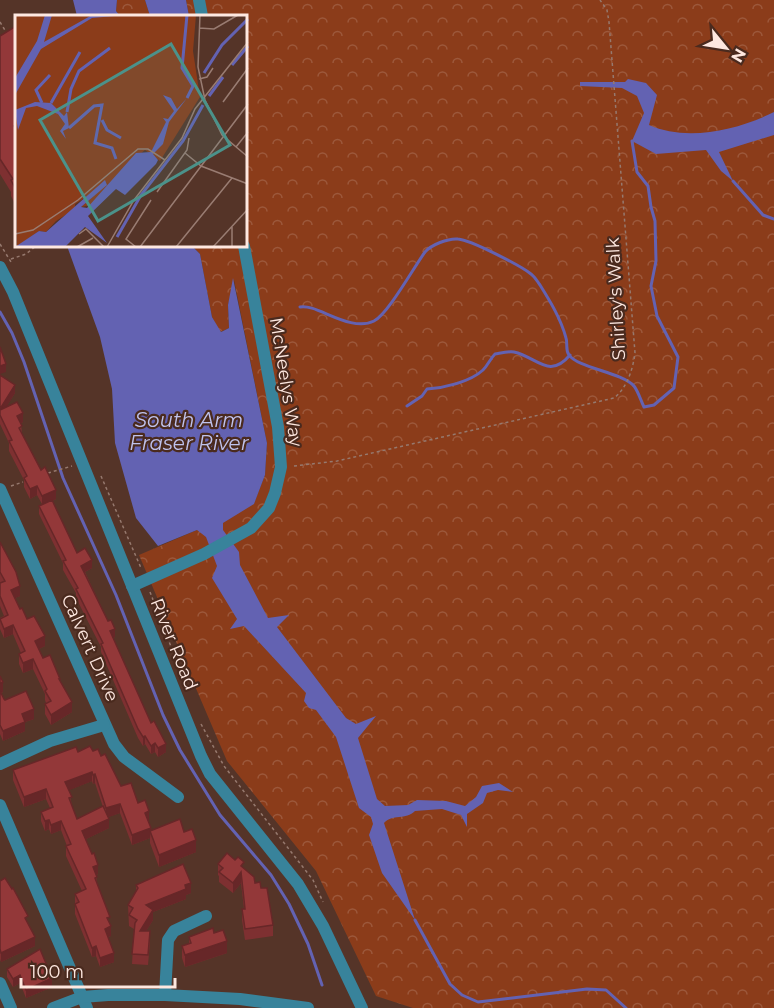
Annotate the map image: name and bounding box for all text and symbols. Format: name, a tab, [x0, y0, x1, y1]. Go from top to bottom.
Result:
inset map	[15, 15, 248, 248]
north arrow	[696, 18, 756, 78]
text: N	[727, 45, 750, 66]
street label: Shirley's Walk	[602, 237, 630, 361]
street label: McNeelys Way	[265, 316, 307, 448]
water label: South Arm Fraser River	[129, 408, 250, 455]
street label: Calvert Drive	[57, 591, 124, 705]
street label: River Road	[146, 595, 202, 693]
scale bar	[21, 951, 176, 989]
text: 100 m	[30, 961, 84, 983]

